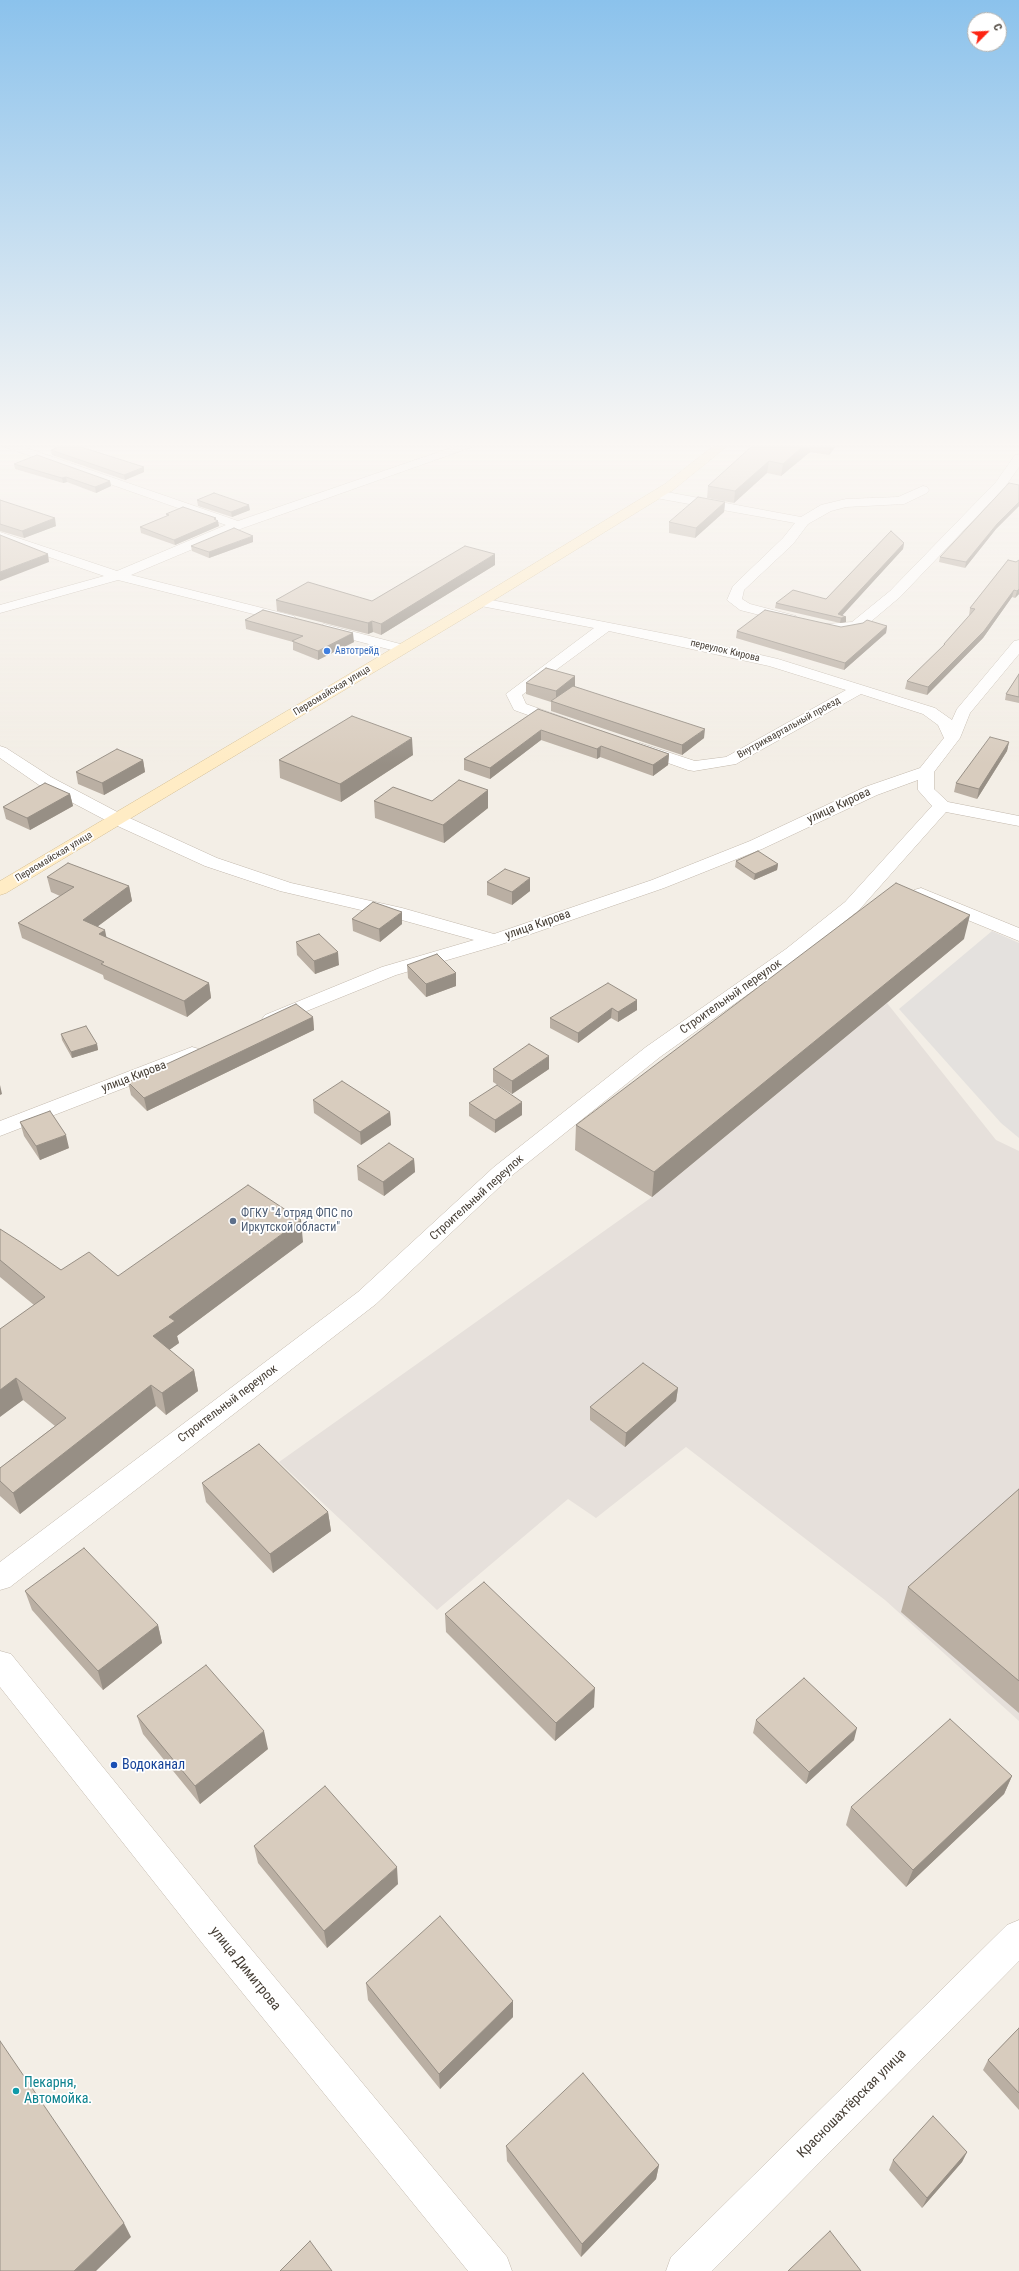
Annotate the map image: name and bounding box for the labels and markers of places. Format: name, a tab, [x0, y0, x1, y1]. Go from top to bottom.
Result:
place label: Автотрейд	[335, 645, 379, 657]
marker: Автотрейд	[322, 646, 332, 656]
place label: ФГКУ "4 отряд ФПС по Иркутской области"	[241, 1207, 353, 1235]
marker: ФГКУ "4 отряд ФПС по Иркутской области"	[228, 1216, 238, 1226]
place label: Водоканал	[122, 1757, 185, 1773]
marker: Водоканал	[109, 1760, 119, 1770]
place label: Пекарня, Автомойка.	[24, 2075, 92, 2108]
marker: Пекарня, Автомойка.	[11, 2086, 21, 2096]

